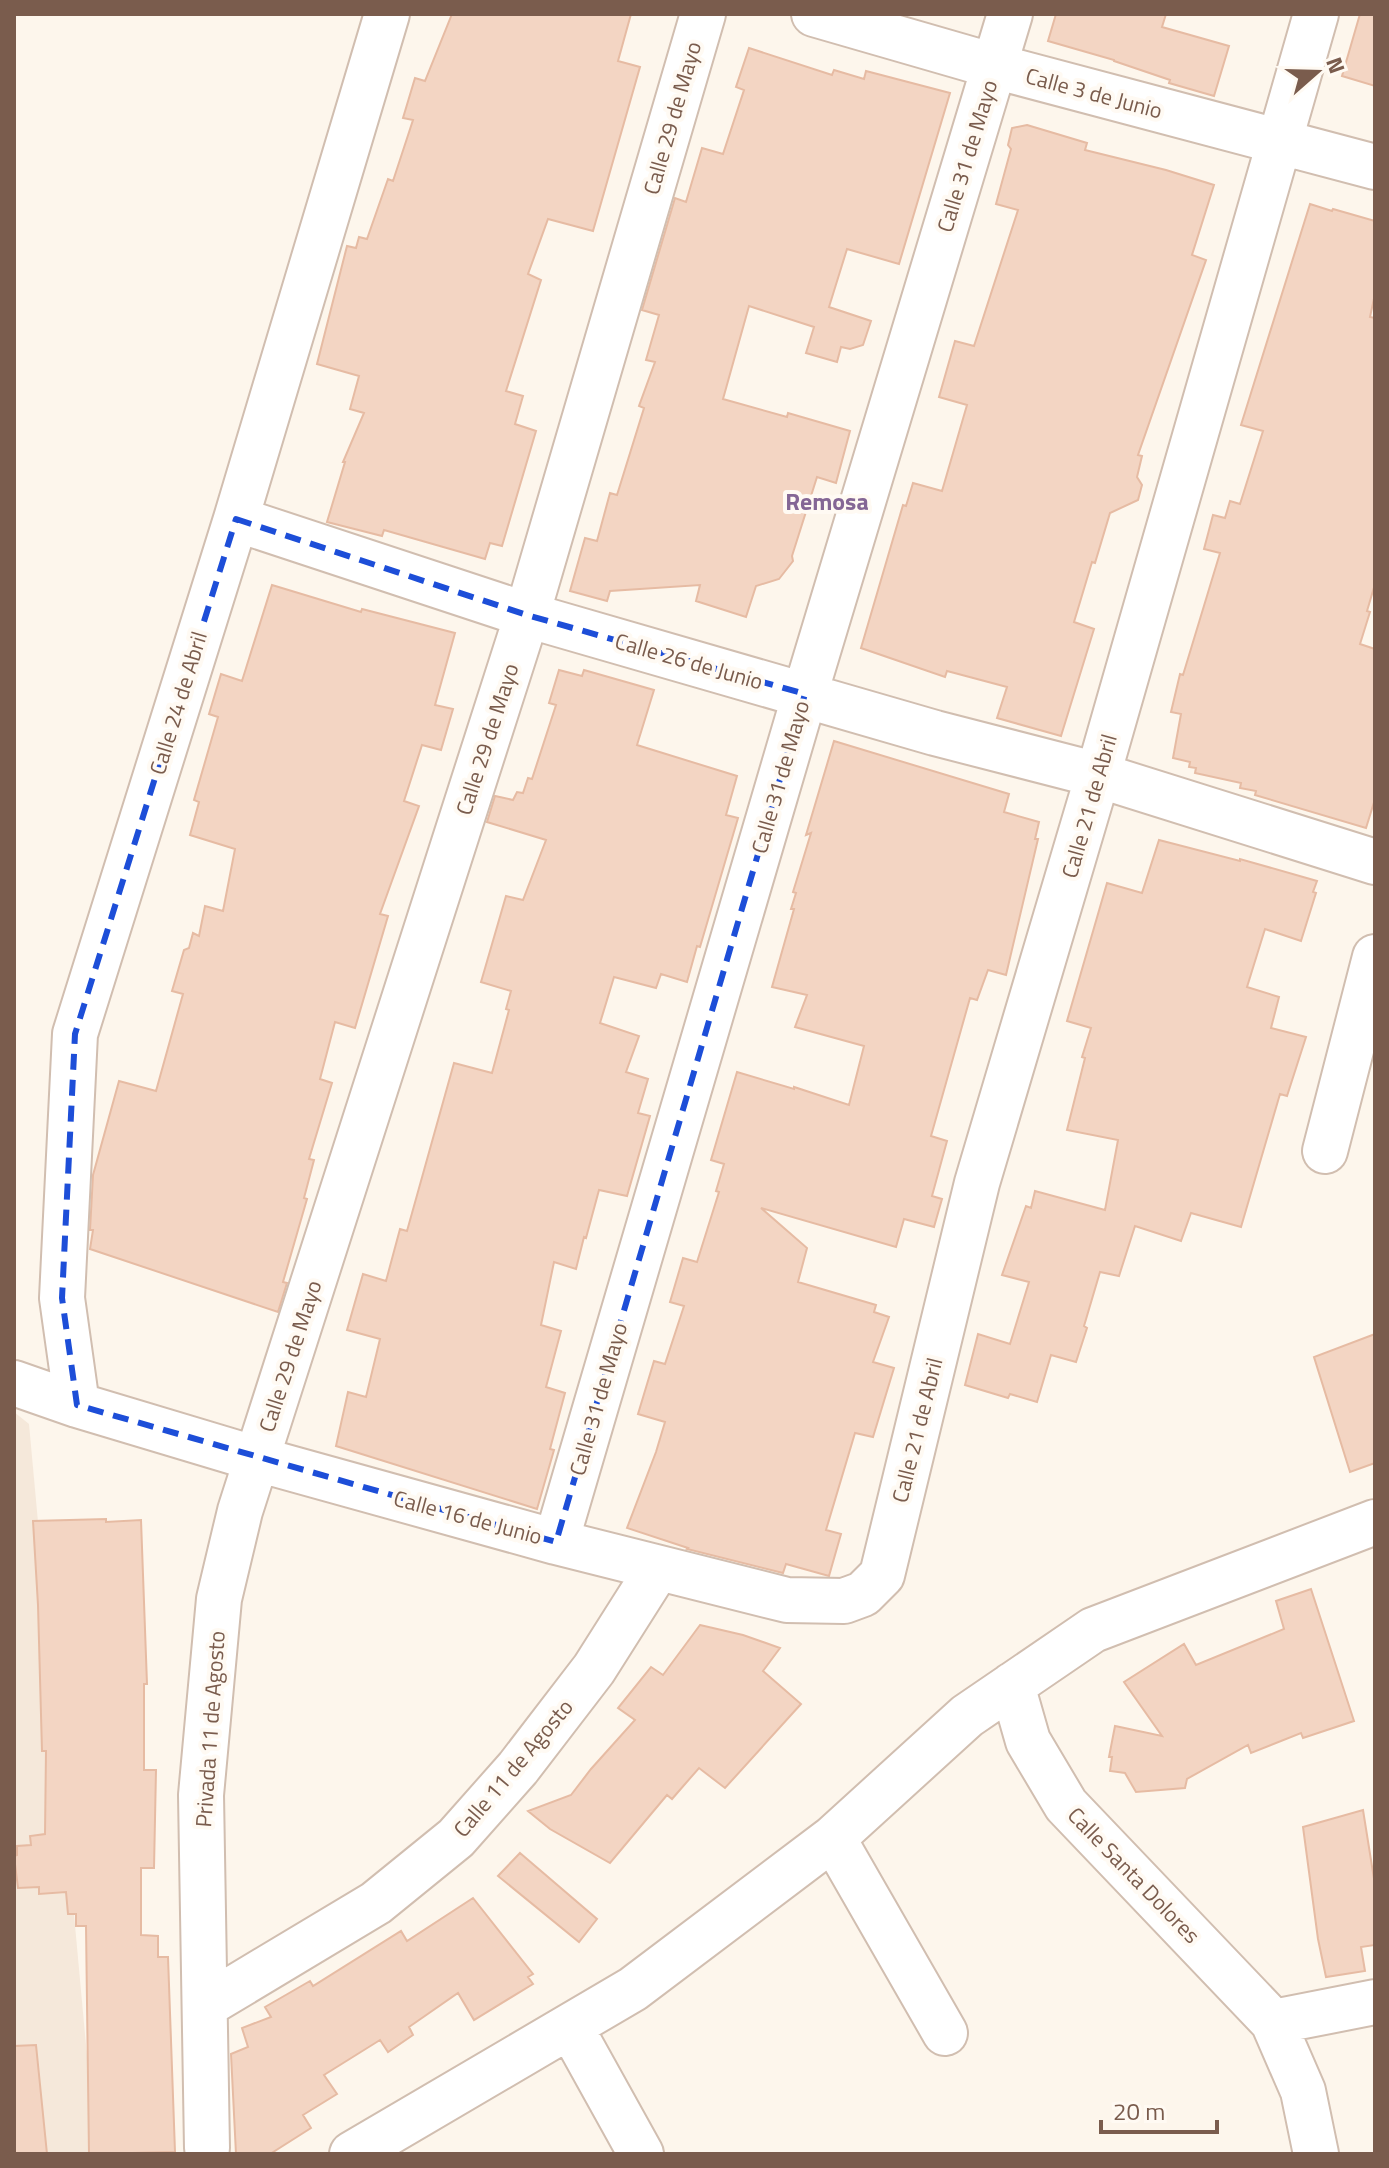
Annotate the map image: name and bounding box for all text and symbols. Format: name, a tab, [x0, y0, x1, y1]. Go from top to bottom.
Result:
north arrow	[1277, 32, 1357, 112]
street label: Calle 29 de Mayo	[634, 38, 710, 198]
text: N	[1317, 52, 1354, 78]
street label: Calle 3 de Junio	[1022, 58, 1166, 128]
street label: Calle 31 de Mayo	[928, 76, 1006, 236]
district label: Remosa	[785, 483, 869, 519]
street label: Calle 26 de Junio	[611, 624, 767, 698]
street label: Calle 24 de Abril	[140, 627, 216, 779]
street label: Calle 29 de Mayo	[446, 659, 528, 819]
street label: Calle 31 de Mayo	[742, 697, 818, 857]
street label: Calle 21 de Abril	[1052, 730, 1126, 882]
street label: Calle 29 de Mayo	[249, 1276, 331, 1436]
street label: Calle 31 de Mayo	[560, 1319, 636, 1479]
street label: Calle 21 de Abril	[883, 1354, 951, 1506]
street label: Calle 16 de Junio	[390, 1481, 546, 1553]
street label: Privada 11 de Agosto	[186, 1630, 234, 1828]
street label: Calle 11 de Agosto	[445, 1691, 581, 1845]
street label: Calle Santa Dolores	[1060, 1799, 1208, 1951]
scale bar	[1101, 2084, 1217, 2134]
text: 20 m	[1113, 2093, 1165, 2129]

